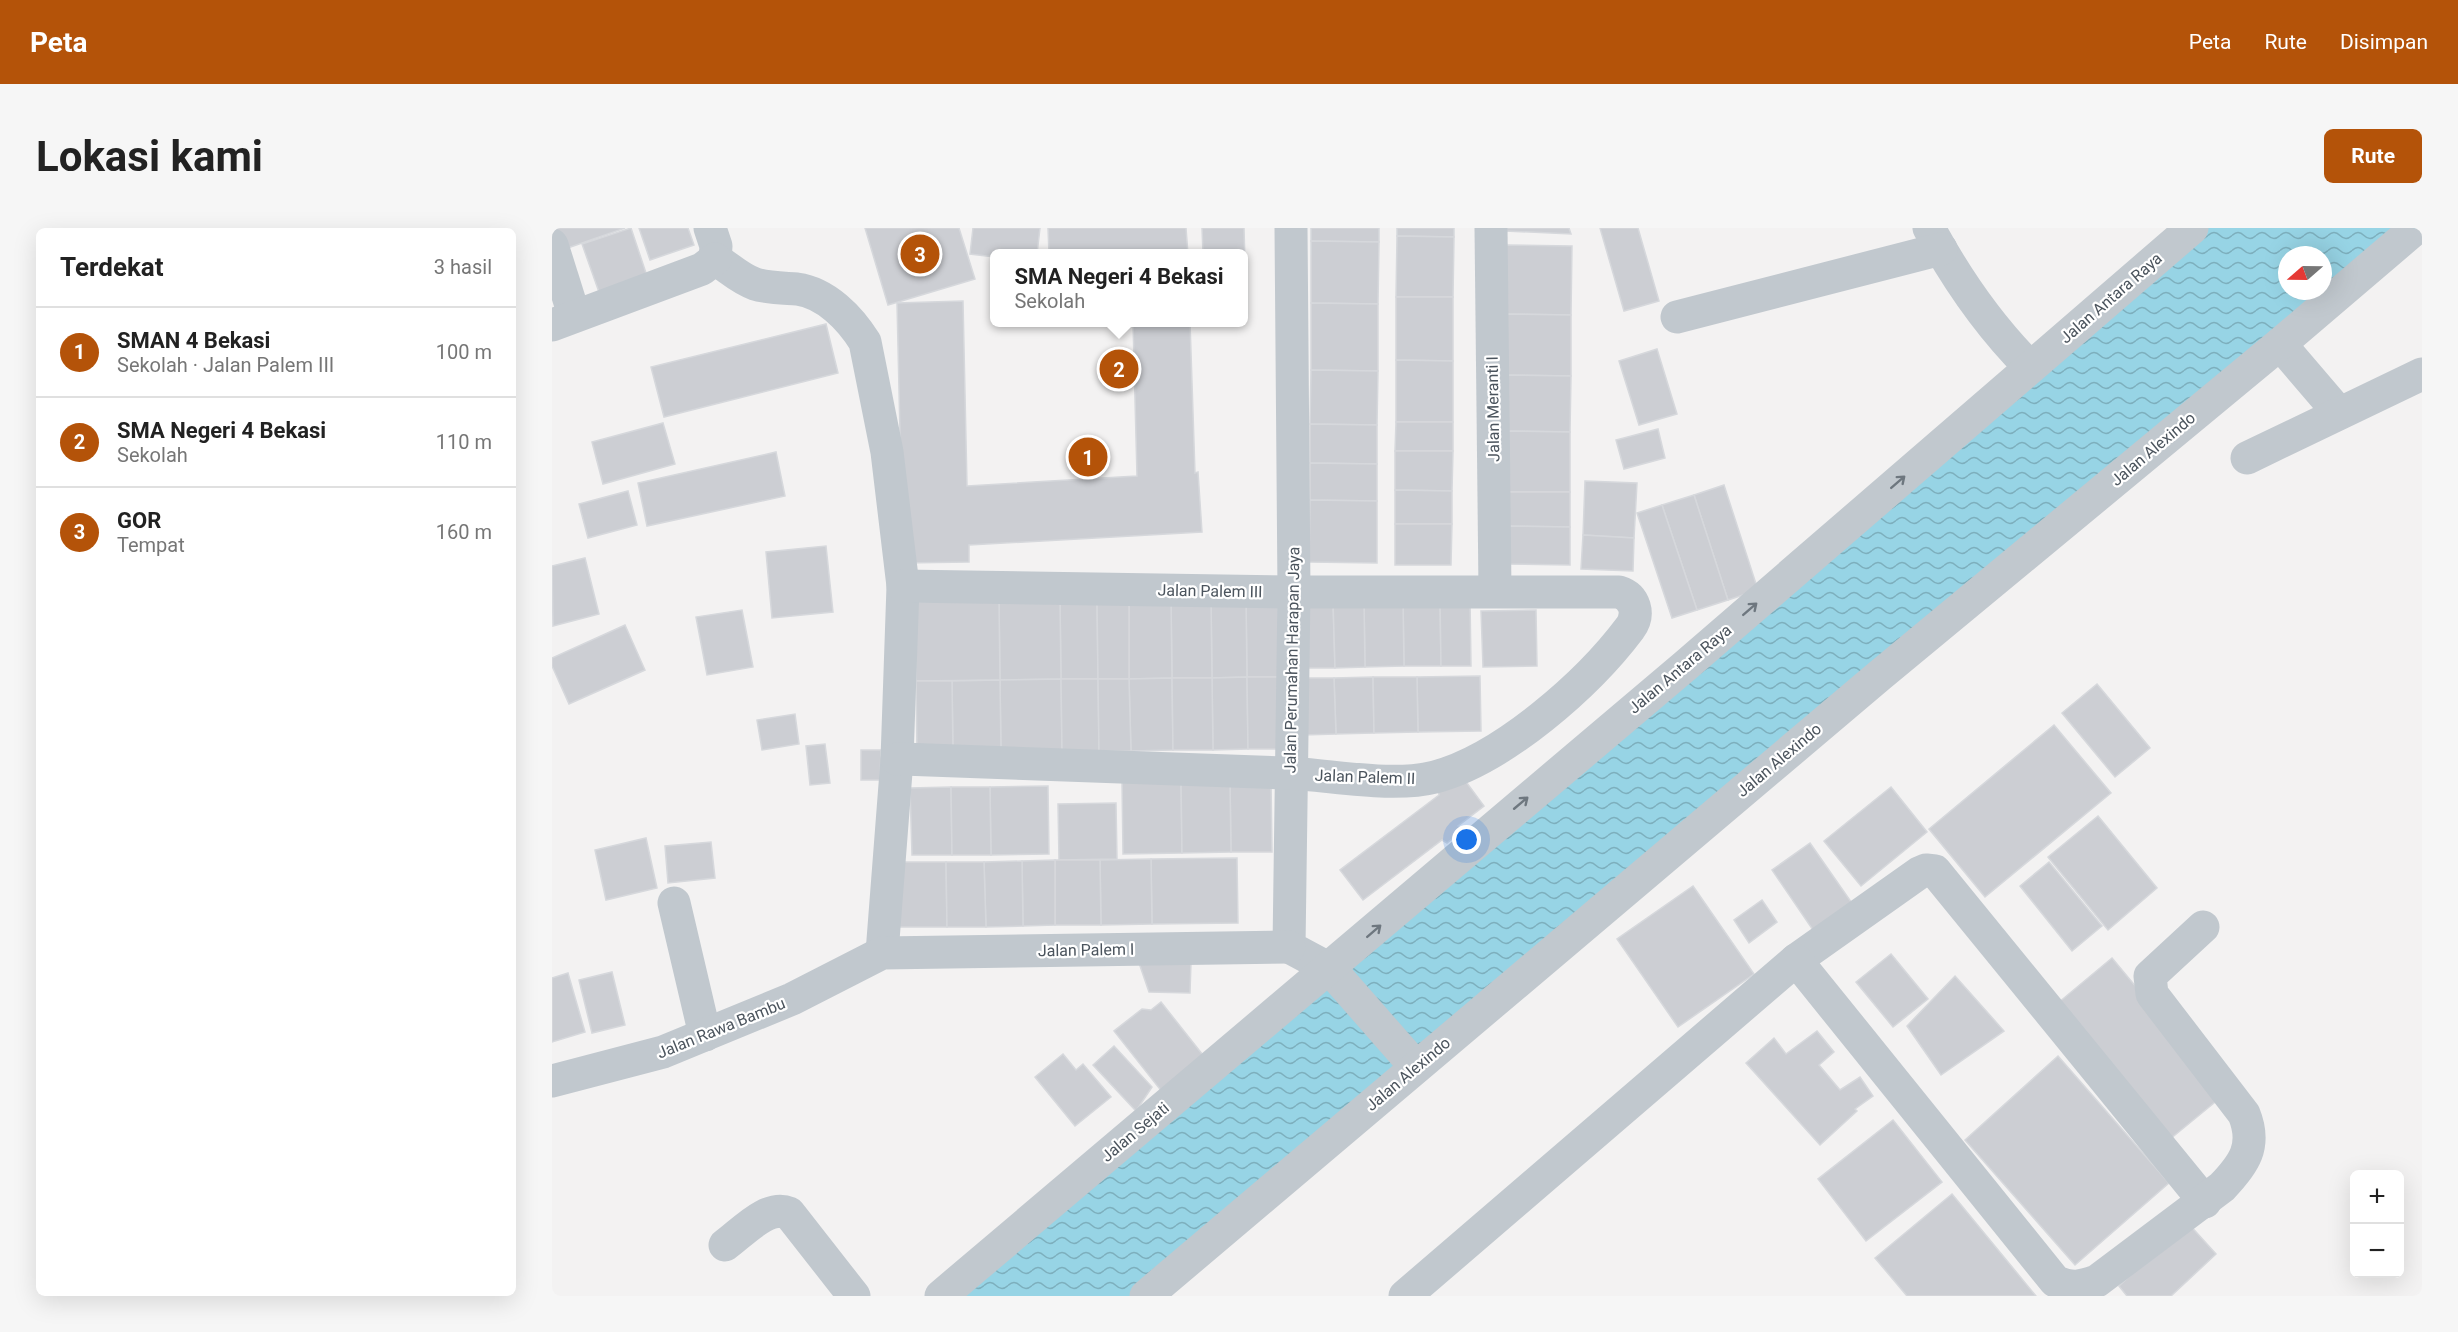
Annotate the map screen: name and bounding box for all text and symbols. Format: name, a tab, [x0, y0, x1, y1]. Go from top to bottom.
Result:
text: Peta	[30, 26, 87, 59]
text: Peta	[2189, 30, 2231, 54]
text: Rute	[2264, 30, 2307, 54]
text: Disimpan	[2340, 30, 2428, 54]
button: Rute	[2324, 129, 2422, 183]
text: Lokasi kami	[36, 132, 263, 181]
pin: 3	[900, 231, 940, 276]
north arrow	[2278, 246, 2332, 300]
popup	[990, 249, 1248, 327]
street label: Jalan Antara Raya	[2056, 249, 2166, 347]
text: Terdekat	[60, 252, 164, 282]
text: 3 hasil	[434, 255, 492, 279]
text: SMA Negeri 4 Bekasi	[1014, 264, 1224, 289]
text: Sekolah	[1014, 289, 1085, 313]
text: SMAN 4 Bekasi	[117, 328, 270, 353]
text: 1	[74, 340, 85, 364]
text: 100 m	[436, 340, 492, 364]
pin: 2	[1100, 346, 1138, 392]
text: Sekolah · Jalan Palem III	[117, 353, 334, 377]
street label: Jalan Meranti I	[1483, 356, 1503, 462]
street label: Jalan Alexindo	[2107, 408, 2199, 490]
text: SMA Negeri 4 Bekasi	[117, 418, 326, 443]
text: 2	[74, 430, 85, 454]
text: 110 m	[436, 430, 492, 454]
pin: 1	[1068, 434, 1108, 480]
text: Sekolah	[117, 443, 188, 467]
one-way arrow	[1890, 475, 1905, 489]
text: GOR	[117, 508, 161, 533]
text: 3	[74, 520, 85, 544]
text: 160 m	[436, 520, 492, 544]
text: Tempat	[117, 533, 185, 557]
street label: Jalan Perumahan Harapan Jaya	[1281, 546, 1303, 774]
street label: Jalan Palem III	[1157, 581, 1263, 601]
one-way arrow	[1743, 602, 1758, 616]
street label: Jalan Antara Raya	[1625, 620, 1735, 718]
street label: Jalan Alexindo	[1733, 719, 1825, 801]
street label: Jalan Palem II	[1314, 766, 1416, 788]
one-way arrow	[1513, 796, 1528, 810]
your location	[1452, 825, 1481, 854]
one-way arrow	[1366, 924, 1382, 937]
street label: Jalan Palem I	[1038, 940, 1134, 960]
street label: Jalan Rawa Bambu	[654, 994, 788, 1062]
street label: Jalan Alexindo	[1362, 1033, 1454, 1115]
street label: Jalan Sejati	[1097, 1098, 1173, 1166]
map controls	[2350, 1170, 2404, 1278]
button: +	[2350, 1170, 2404, 1224]
button: −	[2350, 1224, 2404, 1278]

